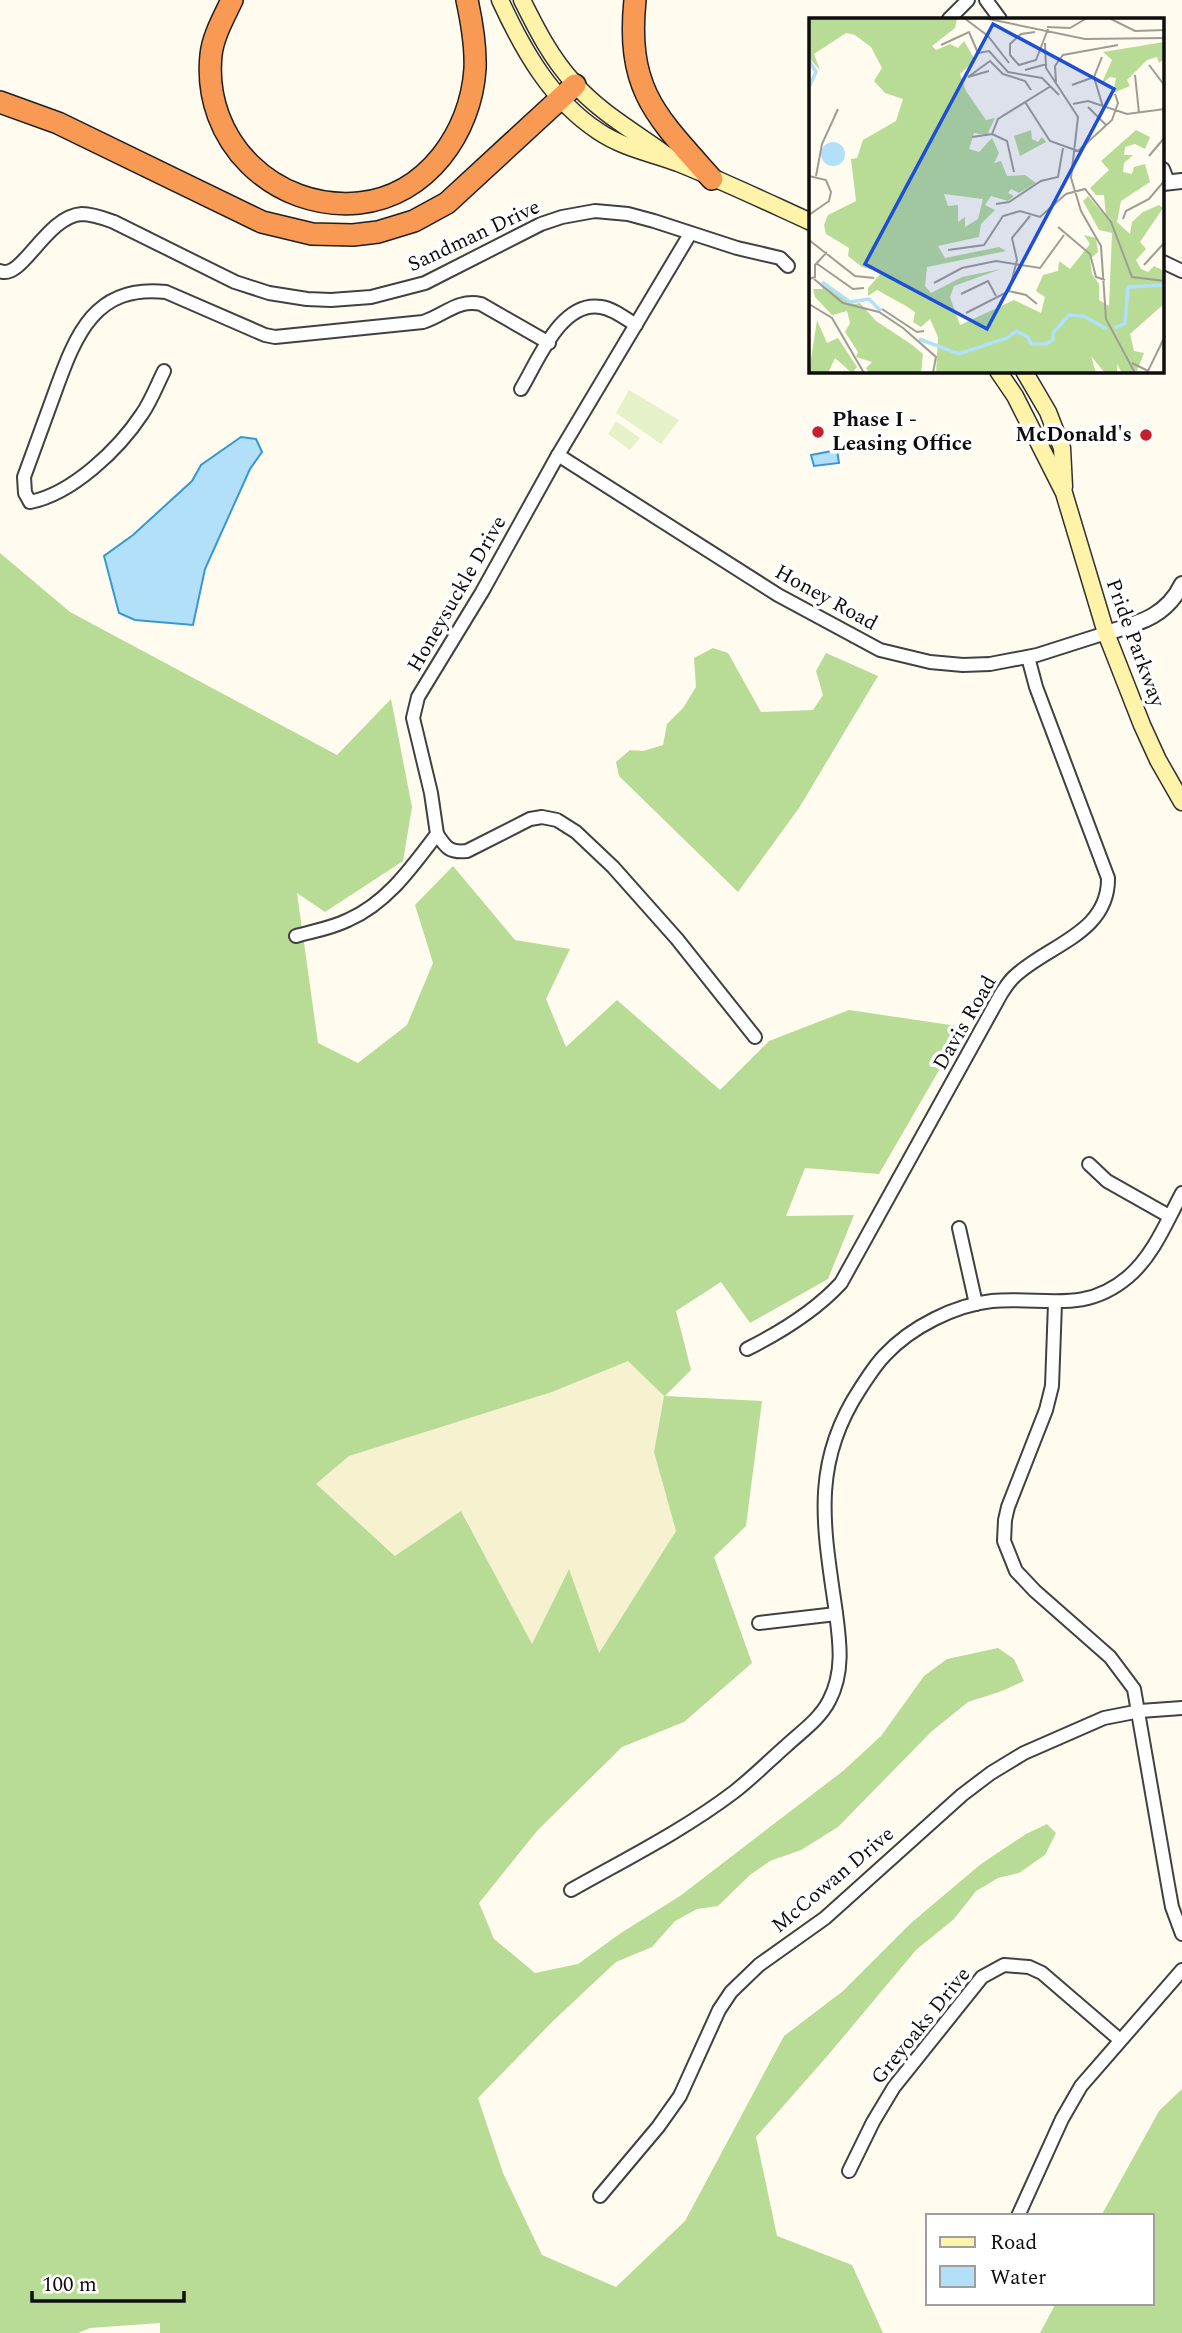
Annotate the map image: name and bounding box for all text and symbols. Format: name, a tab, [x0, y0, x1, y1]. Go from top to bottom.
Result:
inset map	[809, 18, 1164, 373]
street label: Sandman Drive	[402, 191, 546, 281]
place label: Phase I - Leasing Office	[832, 404, 972, 460]
place label: McDonald's	[1015, 419, 1132, 451]
marker: Phase I - Leasing Office	[810, 424, 826, 440]
marker: McDonald's	[1138, 427, 1154, 443]
street label: Honeysuckle Drive	[399, 510, 515, 678]
street label: Honey Road	[769, 557, 883, 639]
street label: Pride Parkway	[1097, 574, 1173, 713]
street label: Davis Road	[925, 970, 1005, 1076]
street label: McCowan Drive	[765, 1819, 901, 1941]
street label: Greyoaks Drive	[863, 1960, 979, 2092]
legend	[926, 2214, 1154, 2305]
text: Road	[990, 2227, 1037, 2259]
scale bar	[32, 2260, 184, 2304]
text: Water	[990, 2262, 1046, 2294]
text: 100 m	[42, 2269, 97, 2301]

